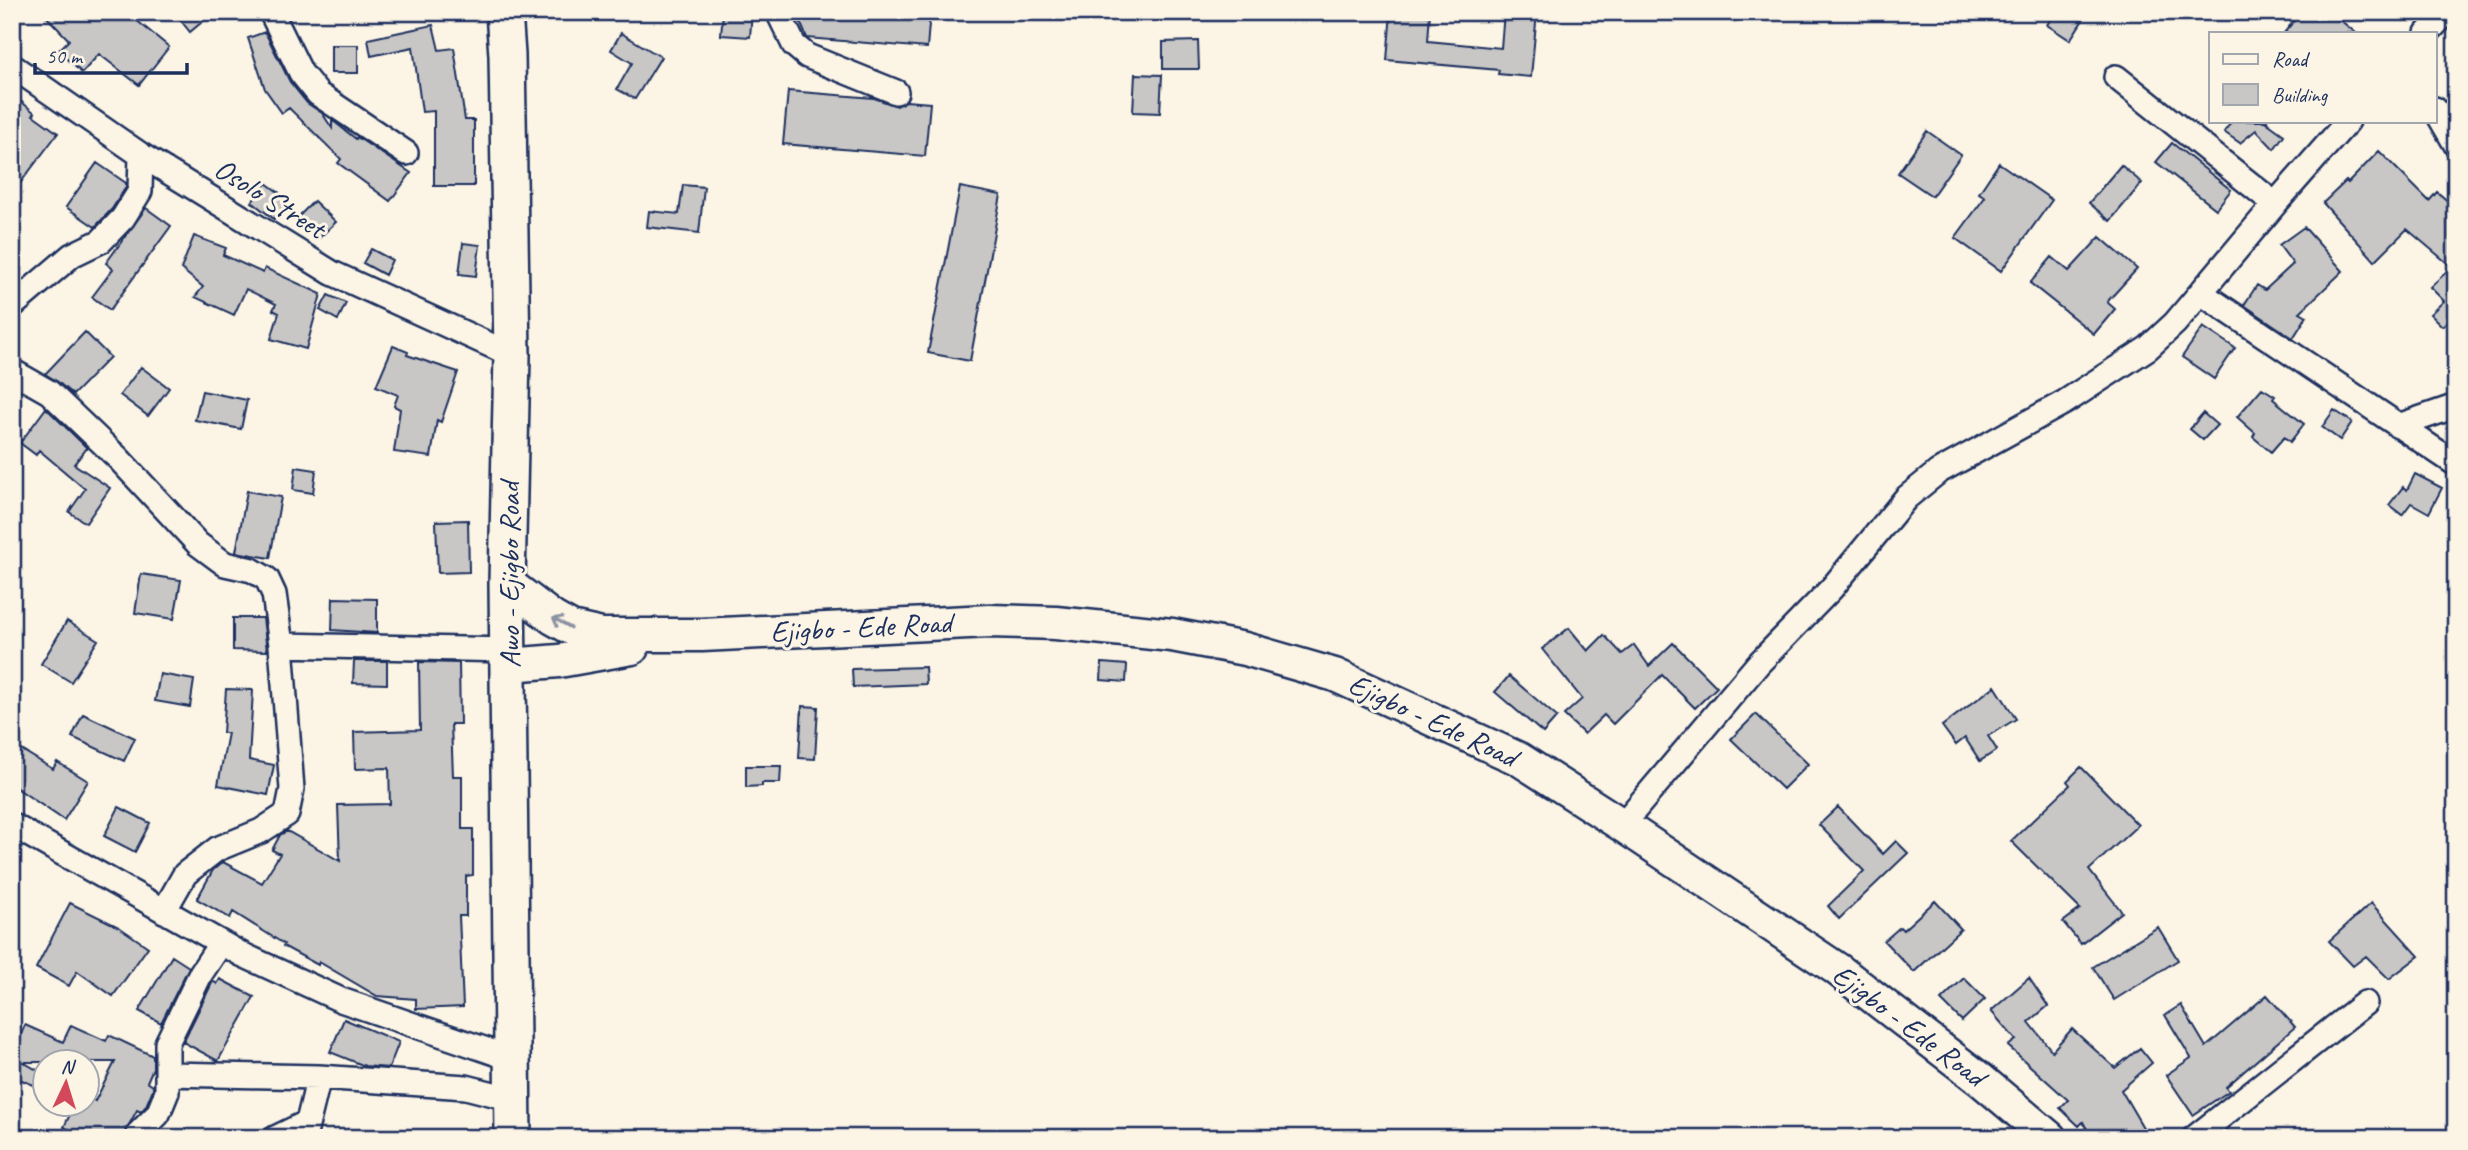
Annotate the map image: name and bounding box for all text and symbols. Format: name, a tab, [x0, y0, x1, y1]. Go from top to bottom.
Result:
scale bar	[35, 32, 187, 76]
legend	[2209, 32, 2436, 122]
text: 50 m	[46, 43, 84, 69]
text: Road	[2272, 46, 2311, 72]
text: Building	[2272, 82, 2329, 108]
street label: Osolo Street	[207, 149, 335, 249]
street label: Awo - Ejigbo Road	[490, 478, 528, 668]
street label: Ejigbo - Ede Road	[769, 603, 957, 651]
one-way arrow	[553, 616, 573, 630]
street label: Ejigbo - Ede Road	[1343, 664, 1527, 777]
street label: Ejigbo - Ede Road	[1825, 955, 1996, 1097]
north arrow	[32, 1048, 102, 1118]
text: N	[60, 1055, 77, 1080]

